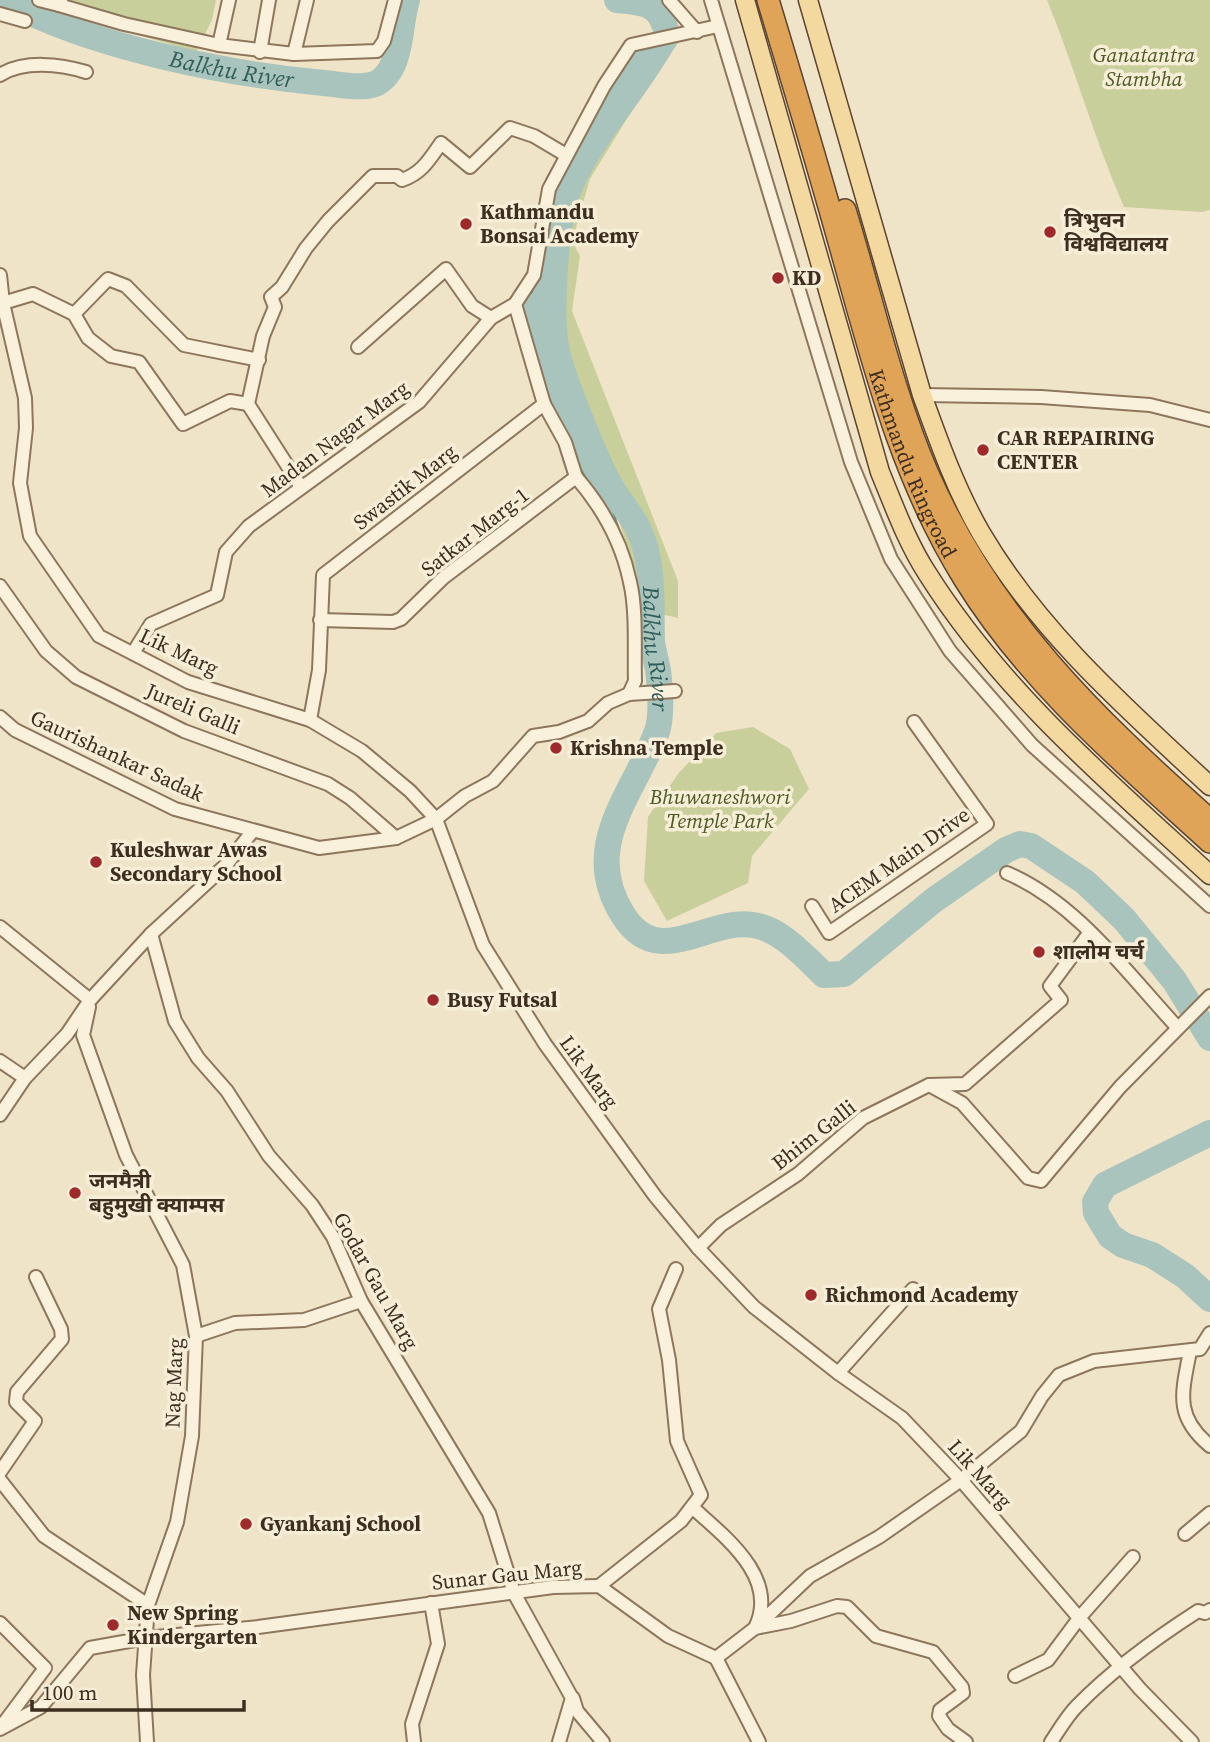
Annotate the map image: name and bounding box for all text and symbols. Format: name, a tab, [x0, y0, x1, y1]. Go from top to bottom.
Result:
park label: Ganatantra Stambha	[1093, 40, 1195, 93]
water label: Balkhu River	[165, 42, 296, 96]
place label: Kathmandu Bonsai Academy	[480, 197, 640, 250]
place label: त्रिभुवन विश्वविद्यालय	[1064, 205, 1169, 258]
marker: Kathmandu Bonsai Academy	[458, 216, 474, 232]
marker: त्रिभुवन विश्वविद्यालय	[1042, 224, 1058, 240]
place label: KD	[792, 263, 822, 292]
marker: KD	[770, 270, 786, 286]
street label: Kathmandu Ringroad	[862, 366, 964, 563]
street label: Madan Nagar Marg	[255, 373, 415, 504]
place label: CAR REPAIRING CENTER	[997, 423, 1154, 476]
street label: Swastik Marg	[347, 437, 463, 536]
marker: CAR REPAIRING CENTER	[975, 442, 991, 458]
street label: Satkar Marg-1	[415, 480, 535, 583]
water label: Balkhu River	[635, 584, 676, 712]
street label: Lik Marg	[135, 621, 223, 682]
street label: Jureli Galli	[141, 675, 245, 741]
street label: Gaurishankar Sadak	[26, 703, 209, 809]
place label: Krishna Temple	[570, 733, 723, 762]
marker: Krishna Temple	[548, 740, 564, 756]
park label: Bhuwaneshwori Temple Park	[649, 782, 791, 835]
street label: ACEM Main Drive	[822, 800, 975, 919]
place label: Kuleshwar Awas Secondary School	[110, 835, 282, 888]
marker: Kuleshwar Awas Secondary School	[88, 854, 104, 870]
place label: शालोम चर्च	[1053, 937, 1145, 966]
marker: शालोम चर्च	[1031, 944, 1047, 960]
place label: Busy Futsal	[447, 985, 558, 1014]
marker: Busy Futsal	[425, 992, 441, 1008]
street label: Lik Marg	[553, 1029, 626, 1114]
street label: Bhim Galli	[766, 1093, 862, 1177]
place label: जनमैत्री बहुमुखी क्याम्पस	[89, 1166, 225, 1220]
marker: जनमैत्री बहुमुखी क्याम्पस	[67, 1185, 83, 1201]
street label: Godar Gau Marg	[327, 1207, 426, 1355]
place label: Richmond Academy	[825, 1280, 1019, 1309]
marker: Richmond Academy	[803, 1287, 819, 1303]
street label: Nag Marg	[157, 1337, 190, 1429]
street label: Lik Marg	[942, 1433, 1019, 1515]
place label: Gyankanj School	[260, 1509, 421, 1538]
marker: Gyankanj School	[238, 1516, 254, 1532]
street label: Sunar Gau Marg	[431, 1552, 584, 1597]
place label: New Spring Kindergarten	[127, 1598, 257, 1651]
marker: New Spring Kindergarten	[105, 1617, 121, 1633]
scale bar	[32, 1668, 243, 1712]
text: 100 m	[42, 1678, 97, 1707]

